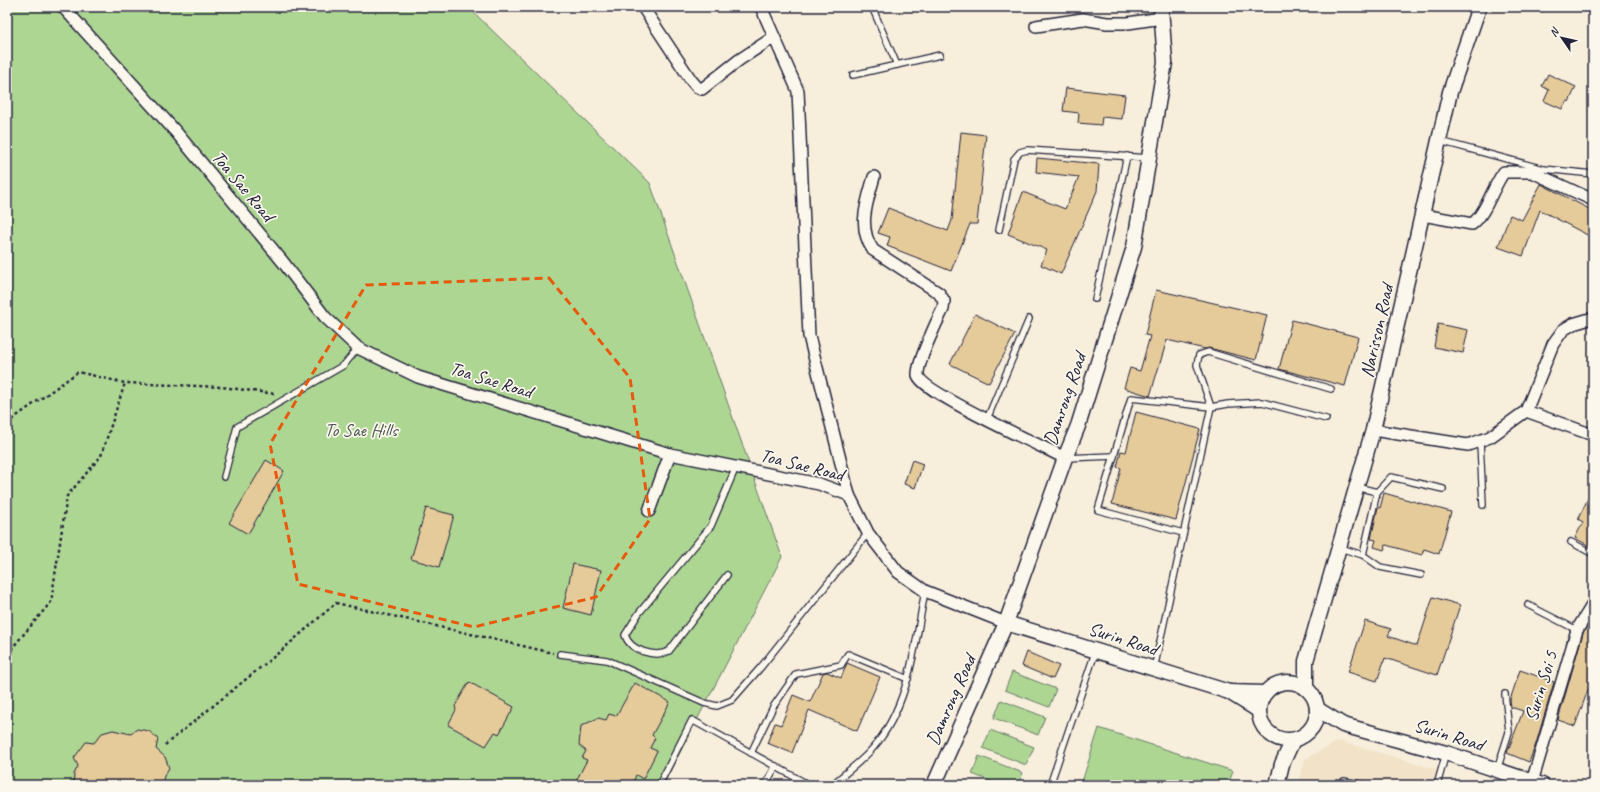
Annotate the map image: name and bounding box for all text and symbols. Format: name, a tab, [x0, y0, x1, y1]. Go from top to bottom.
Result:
north arrow	[1542, 18, 1582, 58]
text: N	[1546, 24, 1563, 39]
street label: Toa Sae Road	[207, 146, 282, 229]
street label: Narisson Road	[1355, 279, 1400, 380]
street label: Damrong Road	[1038, 346, 1093, 448]
street label: Toa Sae Road	[447, 356, 539, 405]
park label: To Sae Hills	[324, 418, 399, 442]
street label: Toa Sae Road	[758, 443, 850, 488]
street label: Surin Road	[1085, 617, 1163, 662]
street label: Surin Soi 5	[1519, 647, 1563, 724]
street label: Damrong Road	[921, 648, 983, 749]
street label: Surin Road	[1411, 713, 1489, 758]

